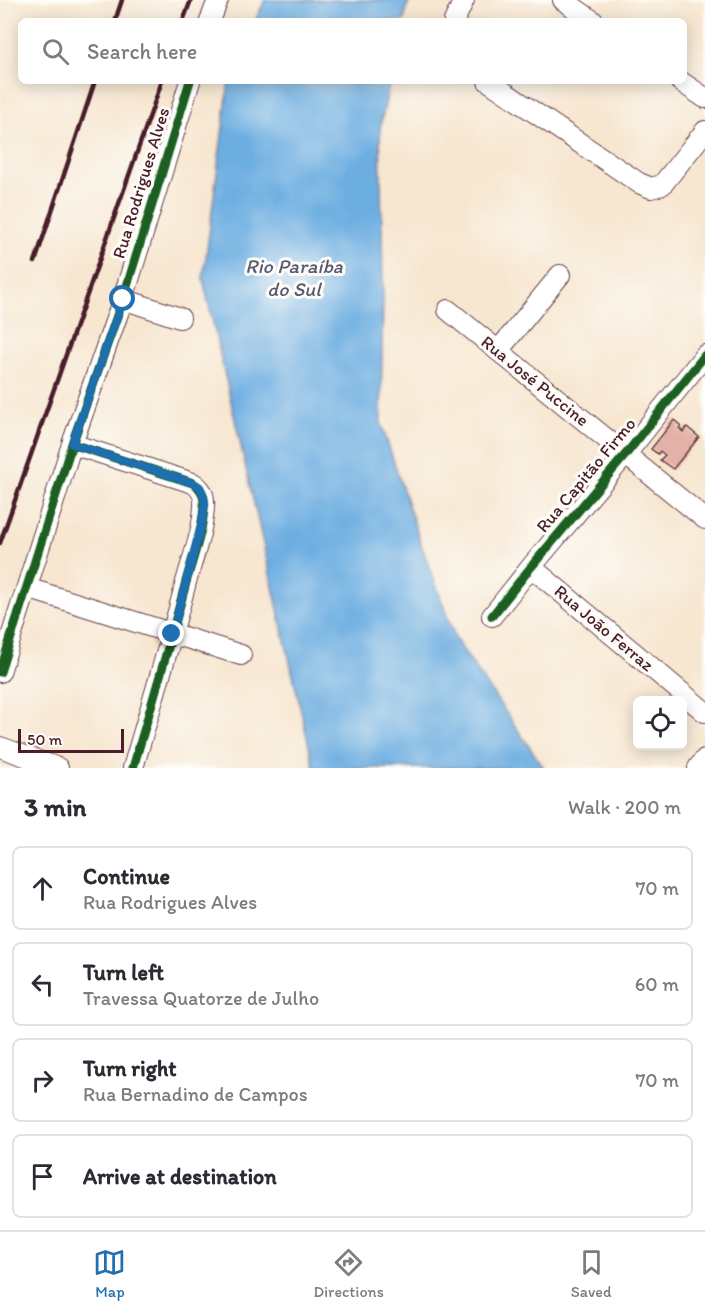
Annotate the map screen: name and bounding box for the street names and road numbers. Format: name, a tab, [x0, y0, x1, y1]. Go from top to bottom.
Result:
street label: Rua Rodrigues Alves	[108, 105, 174, 261]
street label: Rua José Puccine	[477, 331, 593, 431]
street label: Rua Capitão Firmo	[532, 413, 640, 537]
street label: Rua João Ferraz	[550, 580, 659, 676]

